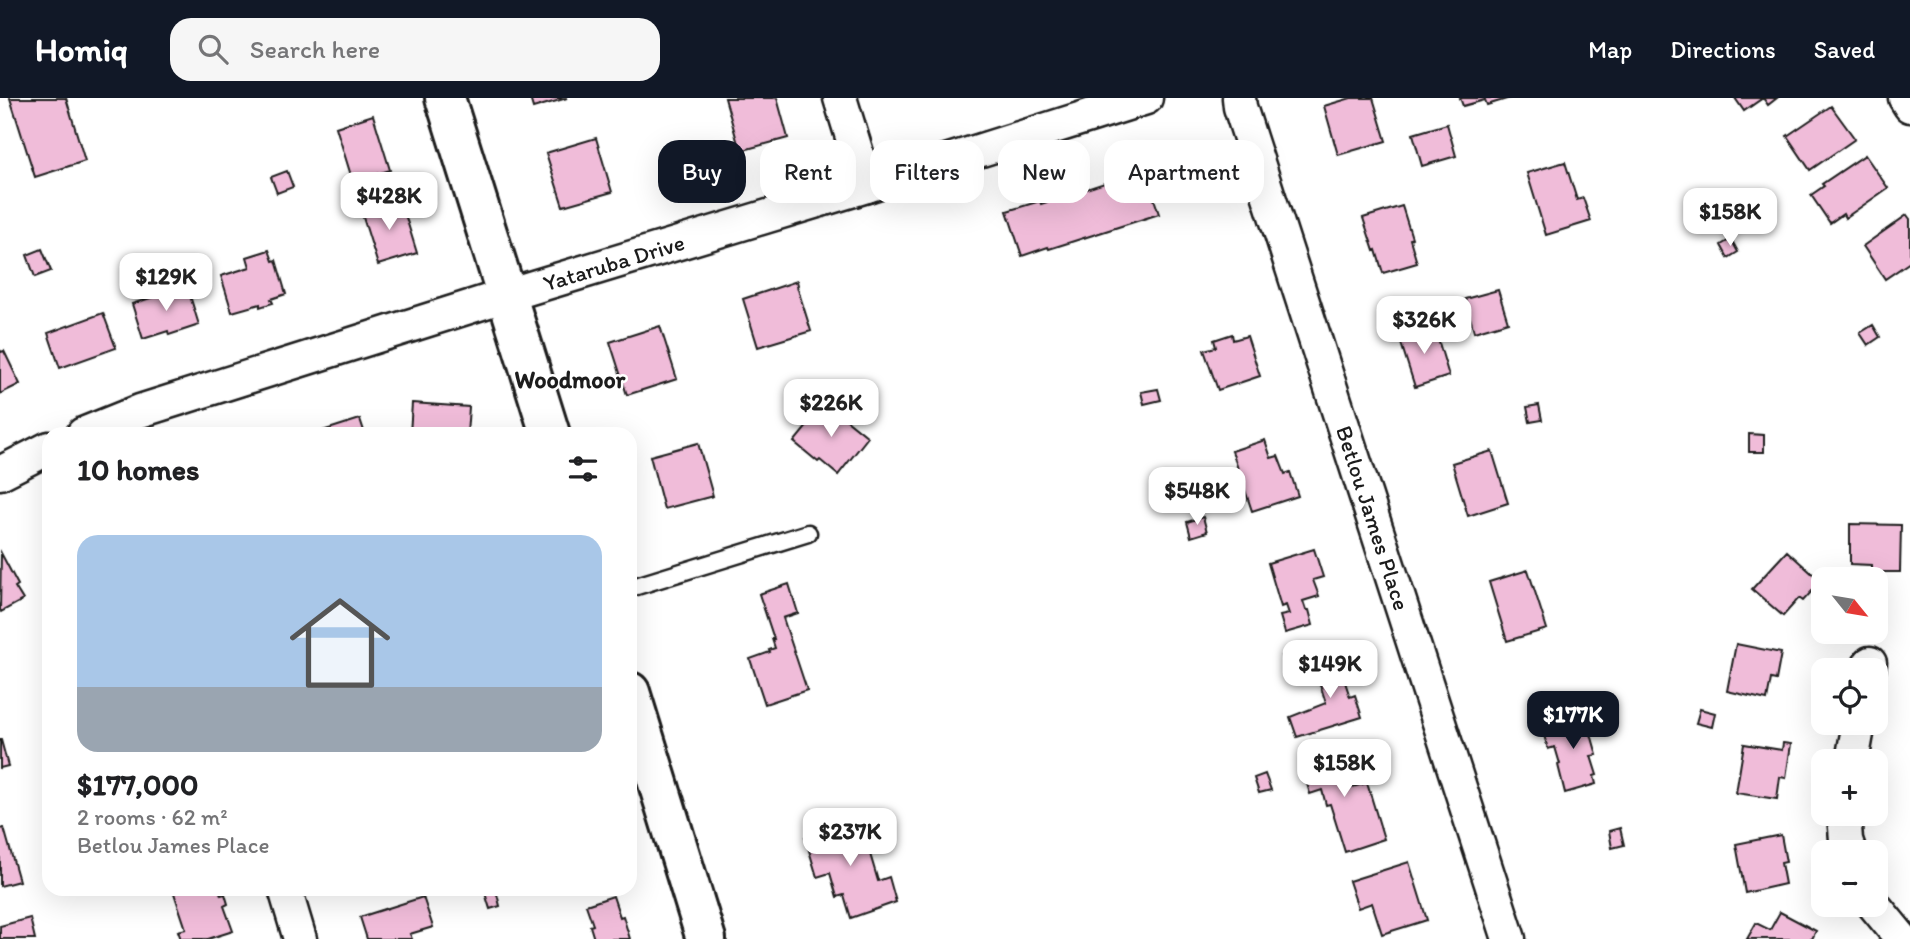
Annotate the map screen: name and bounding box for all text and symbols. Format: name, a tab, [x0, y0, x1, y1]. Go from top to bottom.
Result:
search box	[170, 18, 660, 81]
text: Homiq	[35, 30, 128, 69]
icon: search	[194, 30, 232, 68]
text: Search here	[250, 33, 380, 65]
text: Map	[1588, 35, 1632, 64]
text: Directions	[1670, 35, 1776, 64]
text: Saved	[1814, 35, 1875, 64]
chip: Buy	[658, 140, 746, 203]
chip: Rent	[760, 140, 856, 203]
chip: Filters	[870, 140, 984, 203]
chip: New	[998, 140, 1090, 203]
chip: Apartment	[1104, 140, 1264, 203]
pin: $428K	[340, 172, 438, 232]
text: $428K	[357, 181, 421, 209]
pin: $158K	[1681, 188, 1779, 248]
text: $158K	[1699, 197, 1761, 225]
street label: Yataruba Drive	[540, 228, 688, 297]
pin: $129K	[117, 254, 215, 313]
text: $129K	[135, 262, 197, 290]
pin: $326K	[1375, 296, 1473, 356]
text: $326K	[1392, 305, 1456, 333]
district label: Woodmoor	[515, 365, 626, 394]
pin: $226K	[782, 380, 880, 439]
text: $226K	[800, 388, 862, 416]
street label: Betlou James Place	[1330, 422, 1416, 614]
icon: filters	[564, 450, 602, 488]
text: 10 homes	[77, 451, 200, 488]
pin: $548K	[1148, 468, 1246, 527]
text: $548K	[1165, 476, 1229, 504]
north arrow	[1811, 567, 1888, 644]
map controls	[1811, 567, 1888, 917]
icon: home	[277, 580, 403, 706]
pin: $149K	[1281, 640, 1379, 700]
text: $149K	[1299, 649, 1361, 677]
button: locate	[1811, 658, 1888, 735]
pin: $177K	[1524, 692, 1622, 751]
text: $177K	[1543, 700, 1603, 728]
pin: $158K	[1295, 740, 1393, 799]
text: $158K	[1313, 748, 1375, 776]
button: +	[1811, 749, 1888, 826]
text: $177,000	[77, 766, 198, 803]
text: 2 rooms · 62 m²	[77, 803, 228, 831]
pin: $237K	[801, 808, 899, 868]
text: $237K	[819, 817, 881, 845]
text: Betlou James Place	[77, 831, 269, 859]
button: −	[1811, 840, 1888, 917]

